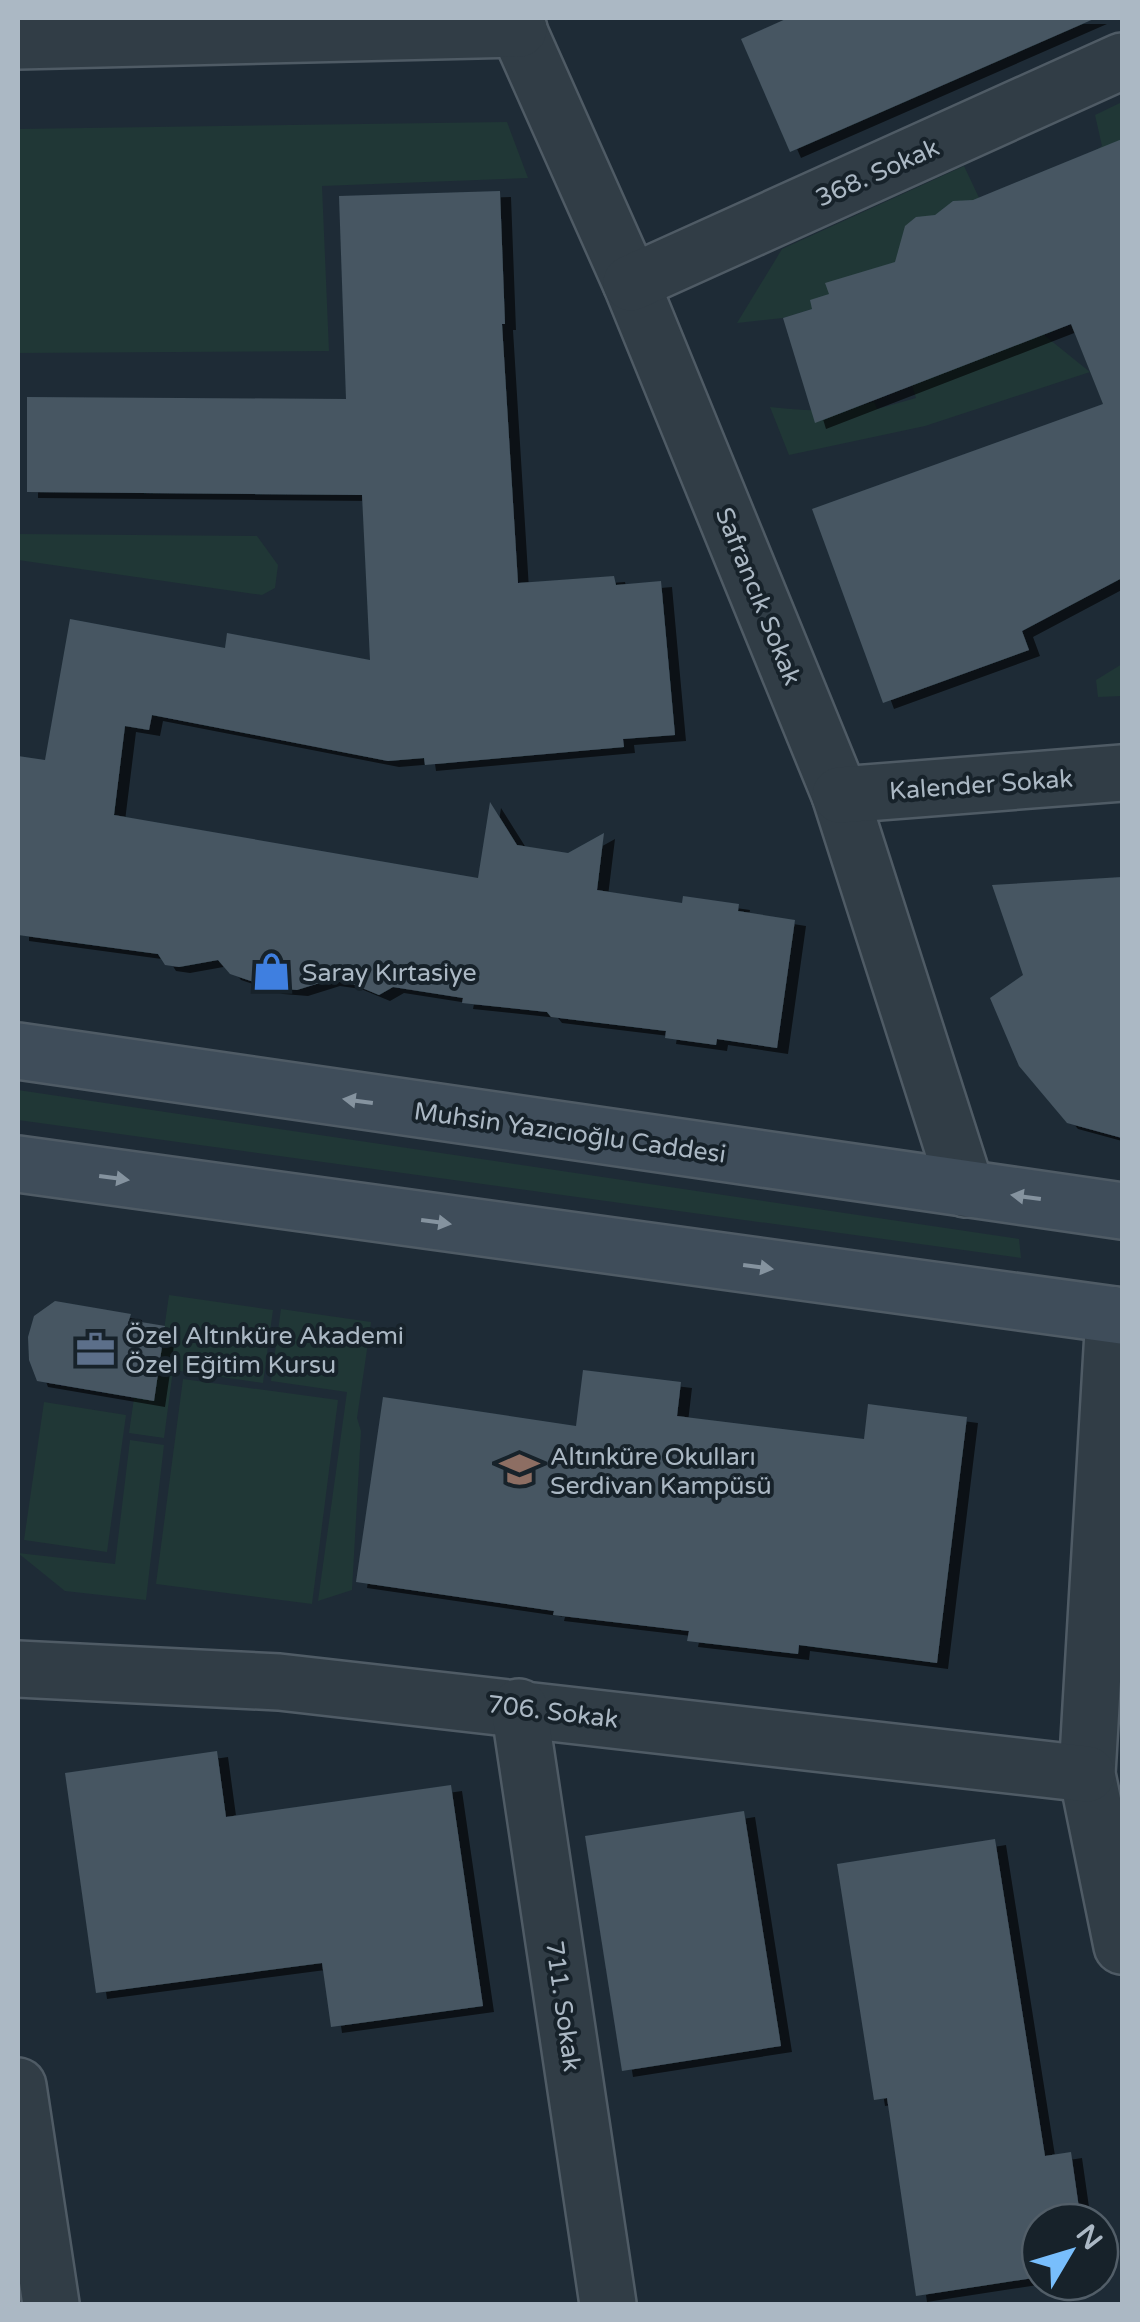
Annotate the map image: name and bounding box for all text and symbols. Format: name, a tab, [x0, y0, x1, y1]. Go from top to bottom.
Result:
street label: 368. Sokak	[811, 132, 944, 213]
street label: Safrancık Sokak	[709, 503, 807, 690]
street label: Kalender Sokak	[888, 764, 1074, 806]
shop icon: Saray Kırtasiye	[251, 951, 293, 993]
place label: Saray Kırtasiye	[302, 958, 477, 988]
one-way arrow	[342, 1092, 373, 1108]
street label: Muhsin Yazıcıoğlu Caddesi	[412, 1096, 728, 1170]
one-way arrow	[99, 1170, 130, 1186]
one-way arrow	[1010, 1189, 1041, 1205]
one-way arrow	[421, 1215, 452, 1231]
one-way arrow	[743, 1259, 774, 1275]
place label: Özel Altınküre Akademi Özel Eğitim Kursu	[125, 1321, 404, 1380]
office icon: Özel Altınküre Akademi Özel Eğitim Kursu	[74, 1328, 116, 1370]
place label: Altınküre Okulları Serdivan Kampüsü	[550, 1442, 772, 1501]
school or university icon: Altınküre Okulları Serdivan Kampüsü	[499, 1449, 541, 1491]
street label: 706. Sokak	[486, 1689, 620, 1735]
street label: 711. Sokak	[539, 1939, 587, 2073]
north arrow	[1020, 2202, 1120, 2302]
text: N	[1069, 2218, 1109, 2257]

